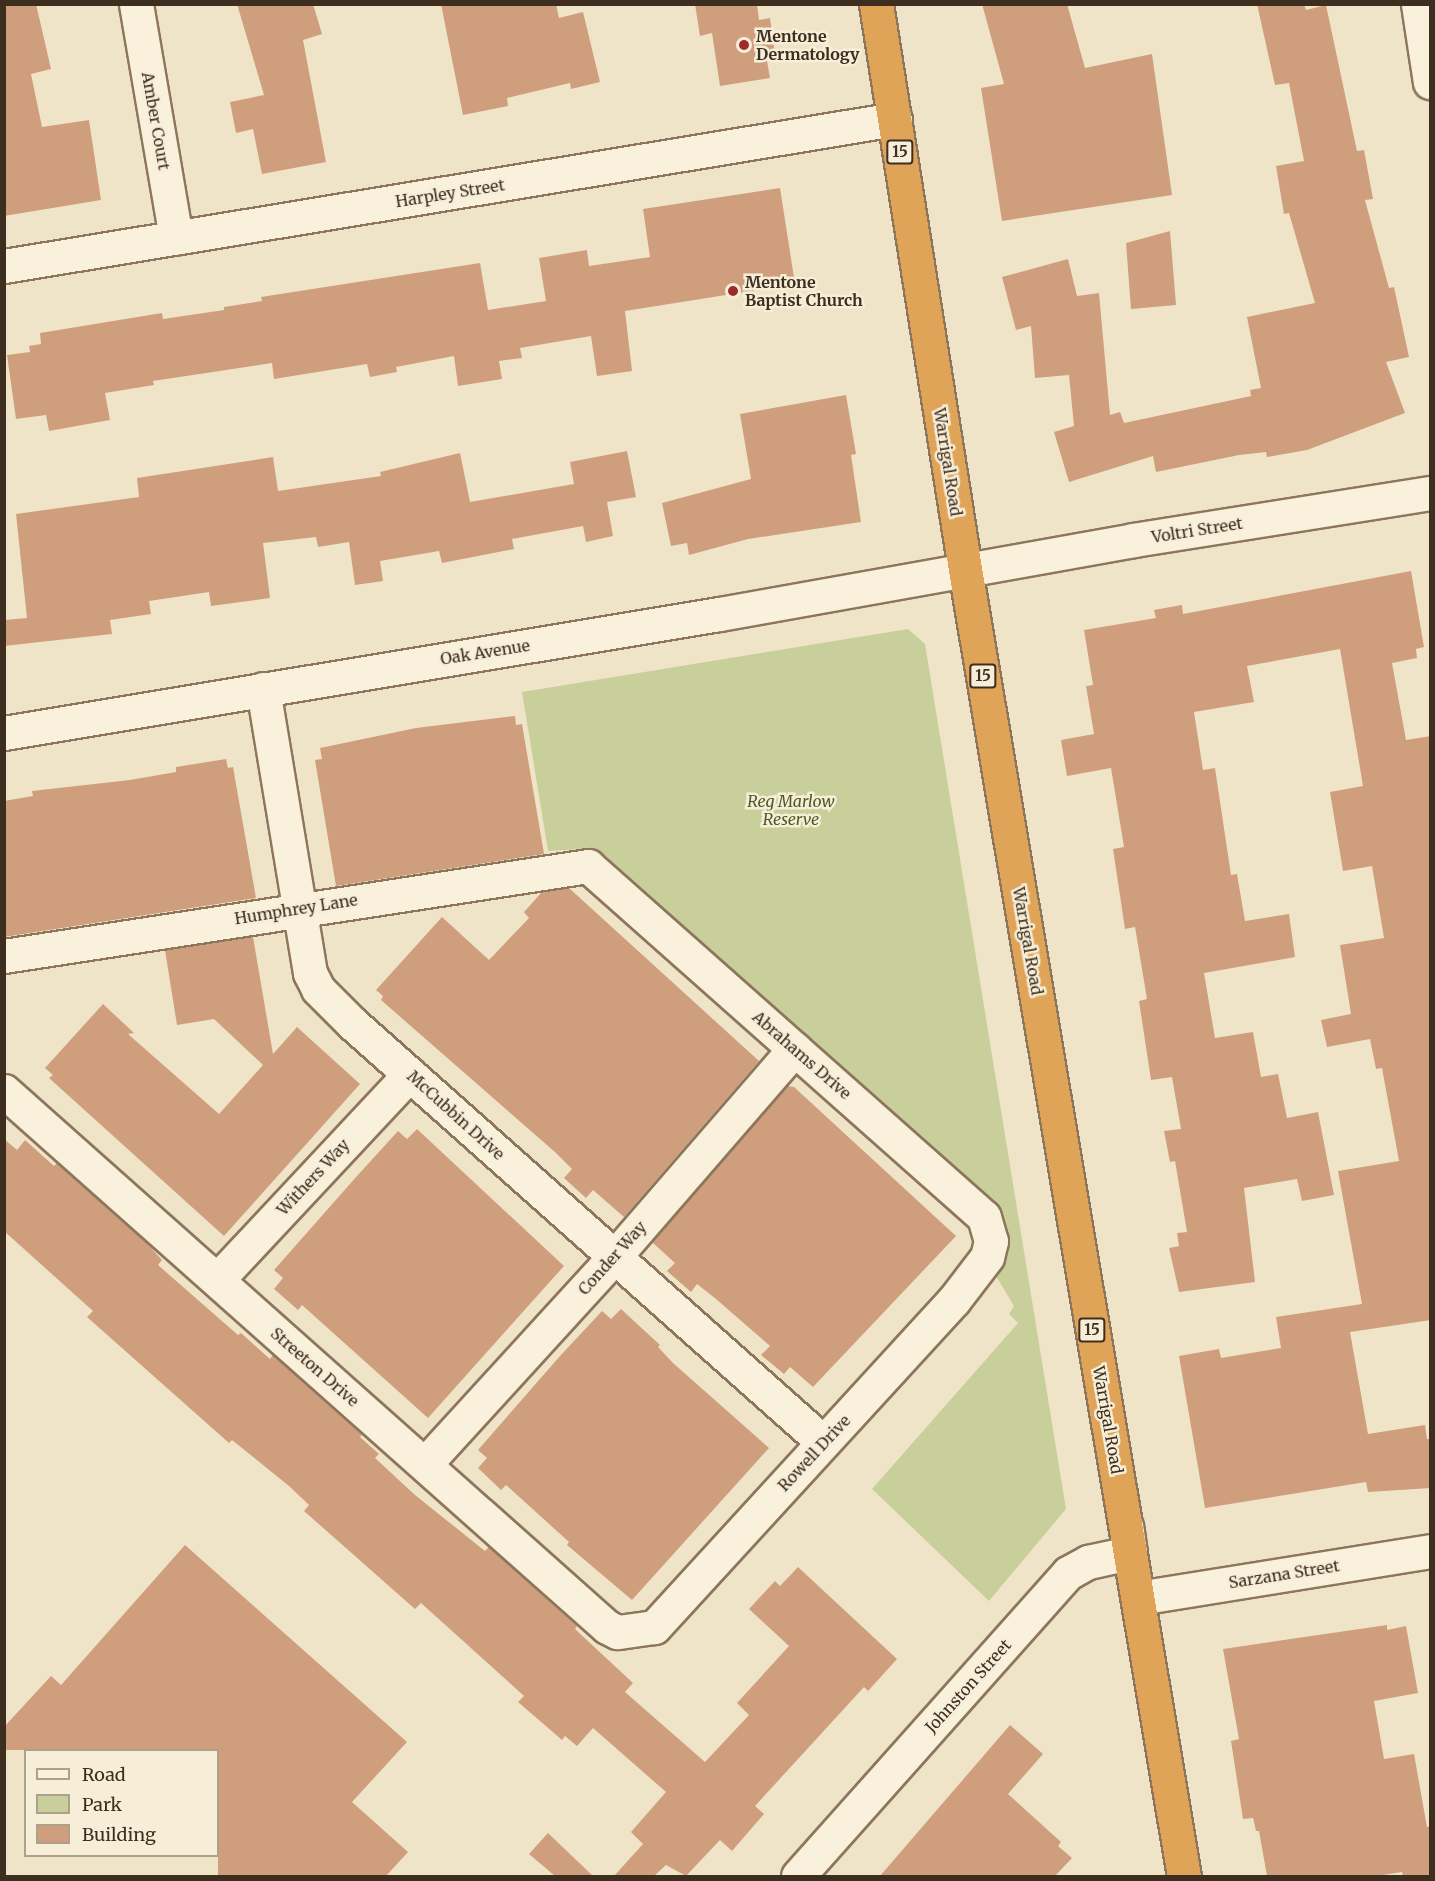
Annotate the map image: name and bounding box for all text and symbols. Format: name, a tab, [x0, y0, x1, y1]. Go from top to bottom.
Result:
place label: Mentone Dermatology	[756, 26, 860, 64]
marker: Mentone Dermatology	[737, 38, 751, 52]
street label: Amber Court	[138, 70, 174, 172]
road number: 15	[885, 140, 915, 164]
street label: Harpley Street	[394, 175, 506, 211]
place label: Mentone Baptist Church	[745, 272, 863, 310]
marker: Mentone Baptist Church	[726, 284, 740, 298]
street label: Warrigal Road	[930, 407, 966, 517]
street label: Voltri Street	[1150, 513, 1244, 547]
street label: Oak Avenue	[439, 635, 531, 669]
road number: 15	[968, 664, 998, 688]
park label: Reg Marlow Reserve	[747, 791, 835, 829]
street label: Warrigal Road	[1009, 886, 1047, 996]
street label: Humphrey Lane	[233, 890, 359, 928]
street label: Abrahams Drive	[749, 1007, 855, 1103]
street label: McCubbin Drive	[403, 1066, 509, 1164]
street label: Withers Way	[273, 1135, 353, 1219]
street label: Conder Way	[574, 1217, 650, 1299]
road number: 15	[1077, 1318, 1107, 1342]
street label: Streeton Drive	[267, 1323, 363, 1411]
street label: Warrigal Road	[1089, 1365, 1127, 1475]
street label: Rowell Drive	[774, 1411, 854, 1495]
street label: Sarzana Street	[1227, 1556, 1341, 1592]
street label: Johnston Street	[921, 1635, 1015, 1737]
legend	[24, 1749, 219, 1857]
text: Road	[82, 1763, 126, 1786]
text: Park	[82, 1793, 122, 1816]
text: Building	[82, 1823, 156, 1846]

